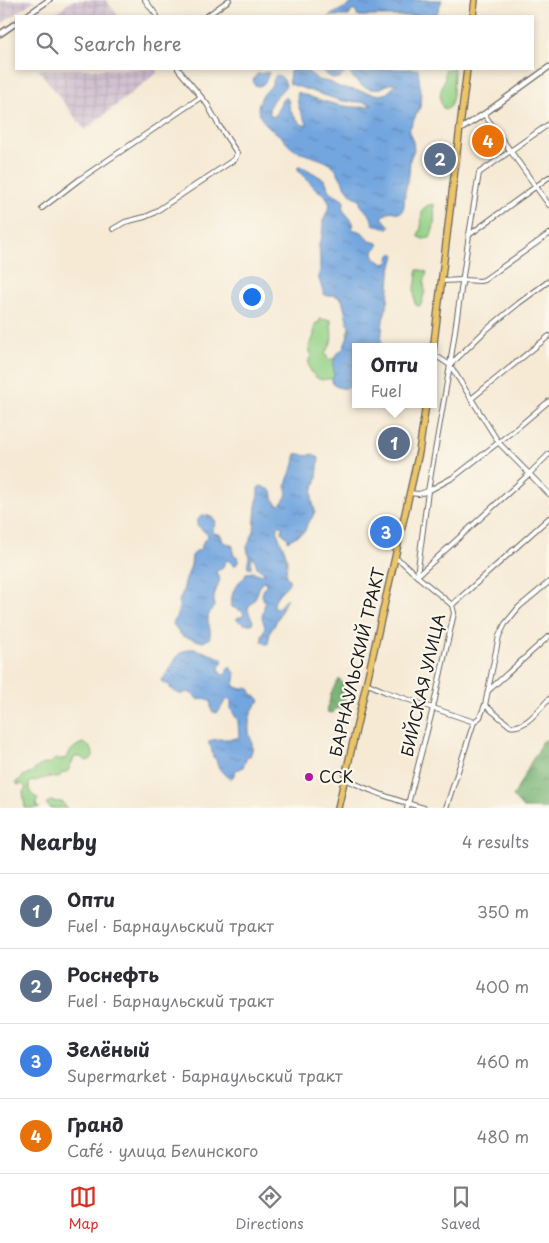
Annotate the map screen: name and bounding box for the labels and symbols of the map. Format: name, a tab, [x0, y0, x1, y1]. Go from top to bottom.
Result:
pin: 4	[472, 122, 504, 160]
pin: 2	[424, 140, 456, 178]
your location	[239, 284, 265, 310]
pin: 1	[378, 424, 410, 462]
pin: 3	[370, 513, 402, 551]
street label: БАРНАУЛЬСКИЙ ТРАКТ	[323, 565, 389, 759]
street label: БИЙСКАЯ УЛИЦА	[394, 611, 450, 759]
place label: ССК	[319, 764, 354, 788]
marker: ССК	[303, 771, 315, 783]

